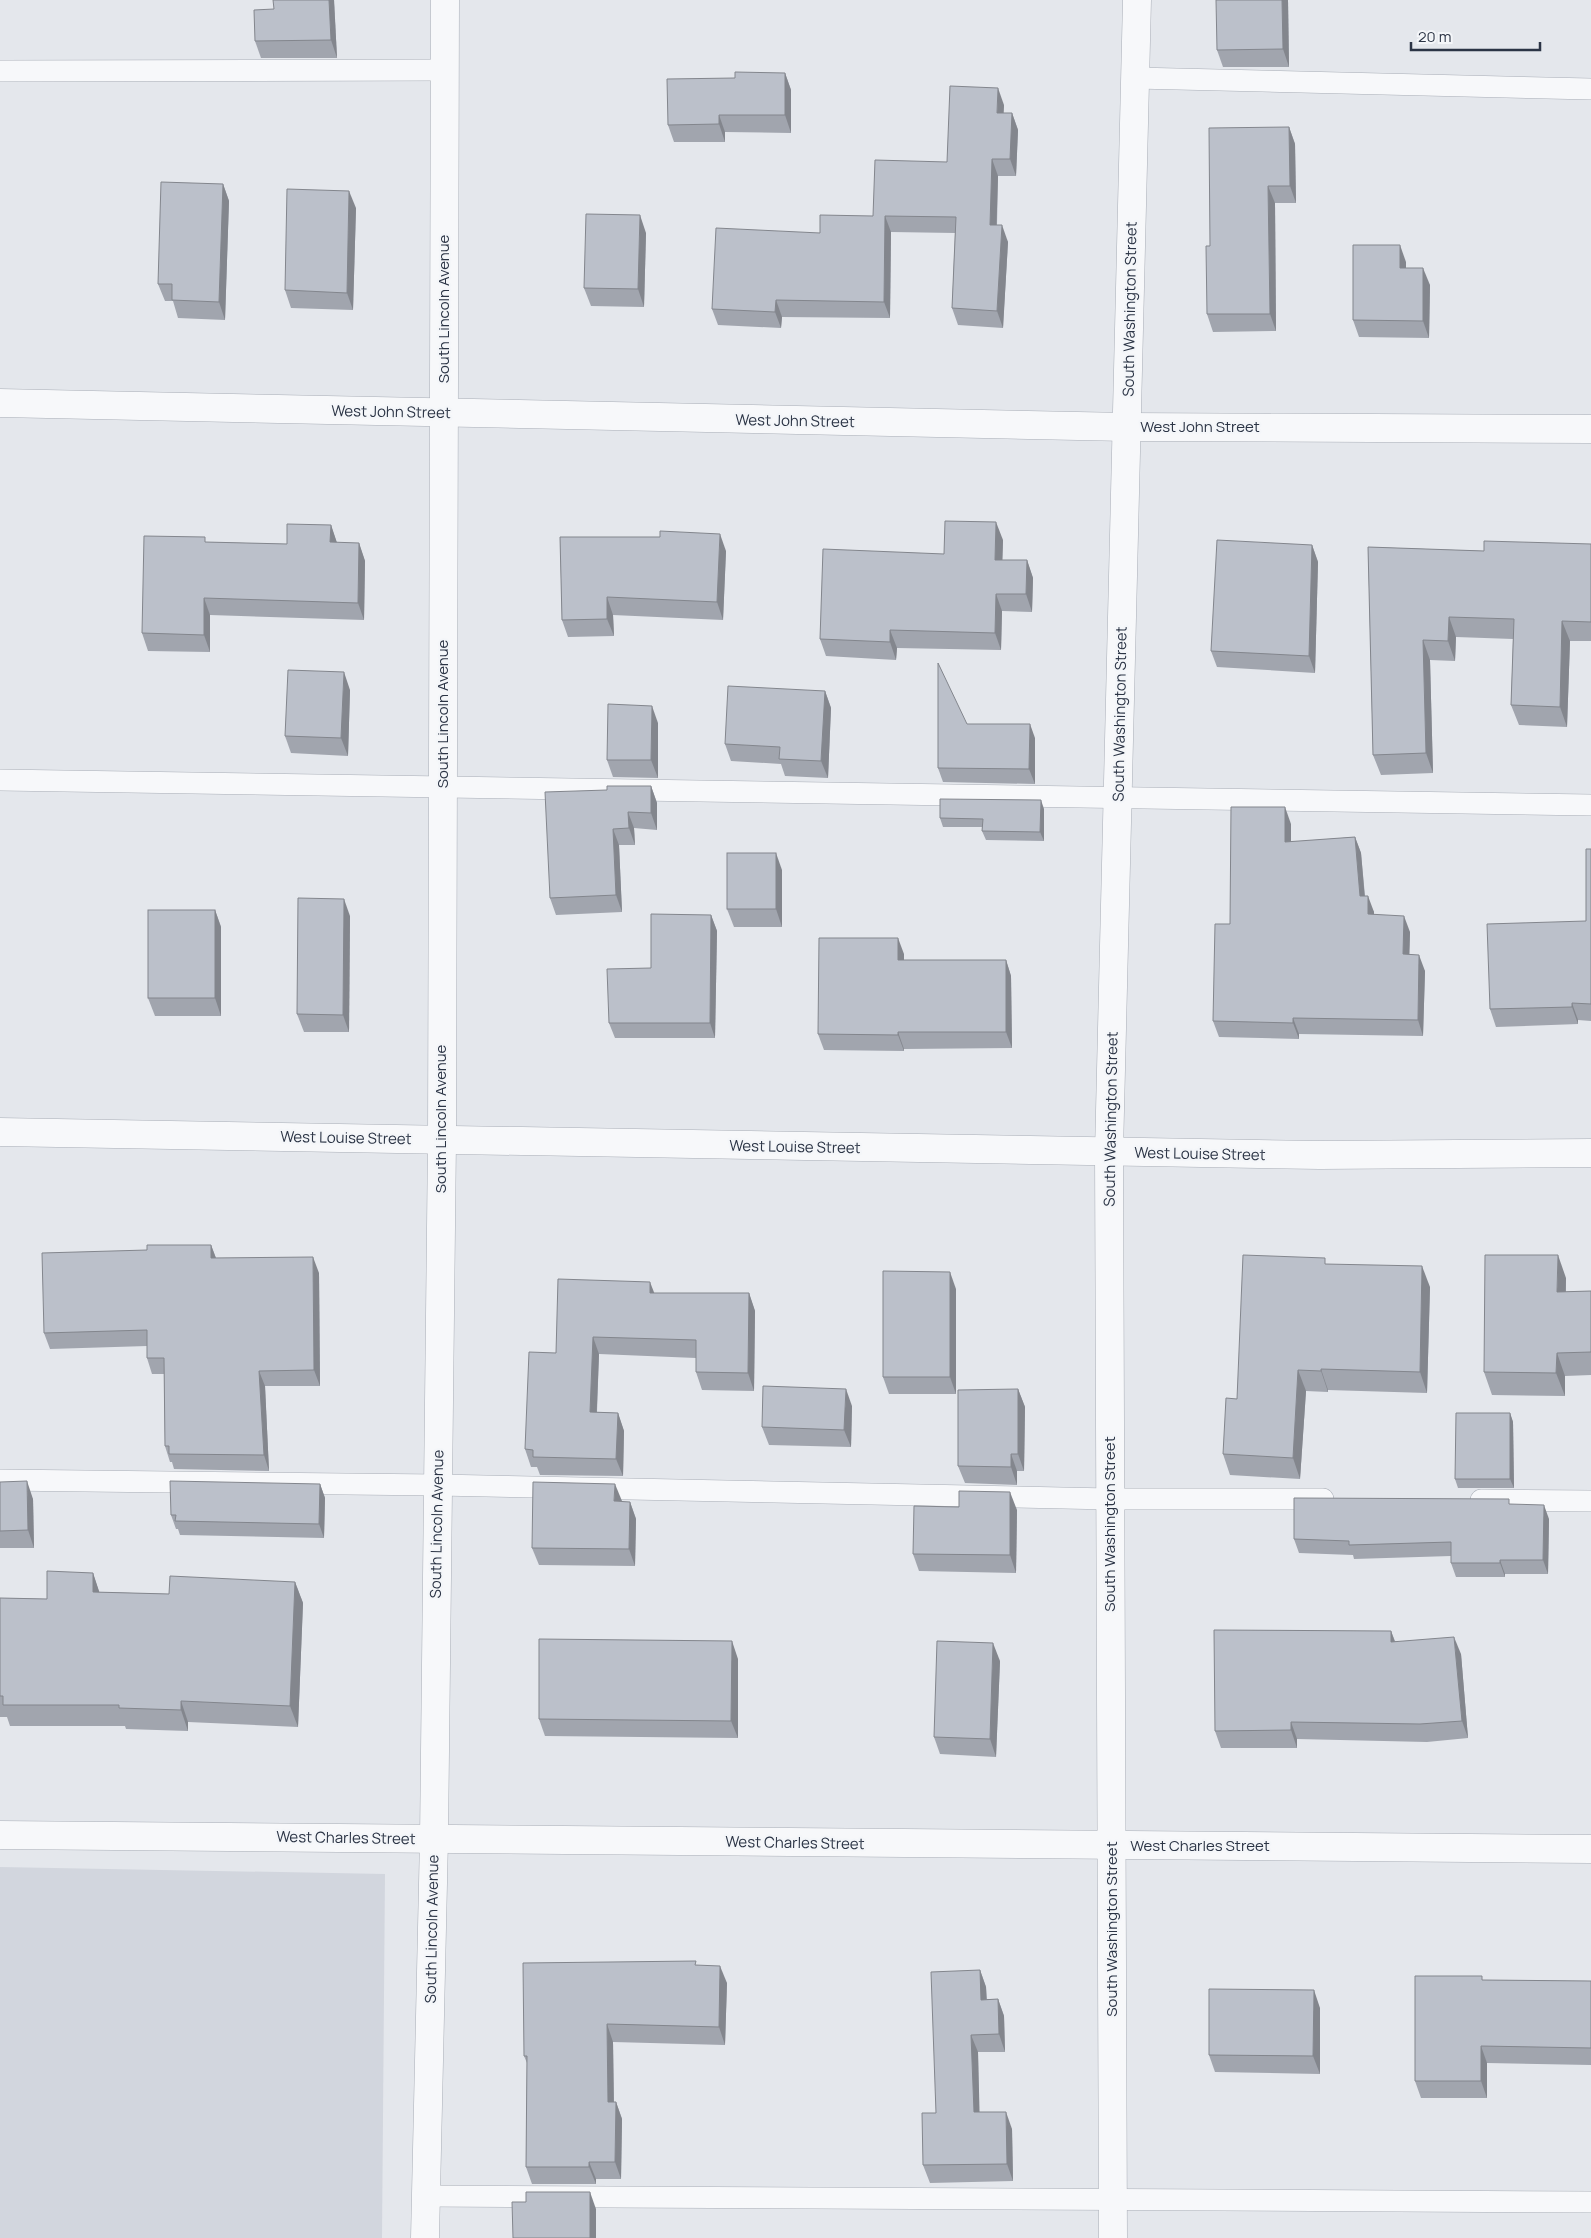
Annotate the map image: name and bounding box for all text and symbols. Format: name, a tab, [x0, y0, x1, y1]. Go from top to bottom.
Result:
scale bar	[1411, 20, 1540, 52]
text: 20 m	[1418, 26, 1451, 47]
street label: South Washington Street	[1117, 221, 1142, 397]
street label: South Lincoln Avenue	[433, 234, 454, 383]
street label: West John Street	[331, 400, 451, 423]
street label: West John Street	[735, 409, 855, 432]
street label: West John Street	[1140, 416, 1260, 437]
street label: South Washington Street	[1107, 626, 1132, 802]
street label: South Lincoln Avenue	[432, 639, 453, 788]
street label: South Washington Street	[1098, 1031, 1123, 1207]
street label: South Lincoln Avenue	[430, 1044, 451, 1193]
street label: West Louise Street	[280, 1126, 412, 1149]
street label: West Louise Street	[729, 1135, 861, 1158]
street label: West Louise Street	[1134, 1142, 1266, 1165]
street label: South Washington Street	[1099, 1436, 1120, 1612]
street label: South Lincoln Avenue	[425, 1449, 448, 1599]
street label: West Charles Street	[276, 1826, 416, 1849]
street label: West Charles Street	[725, 1831, 865, 1854]
street label: West Charles Street	[1130, 1835, 1270, 1856]
street label: South Washington Street	[1101, 1841, 1122, 2017]
street label: South Lincoln Avenue	[420, 1854, 443, 2004]

